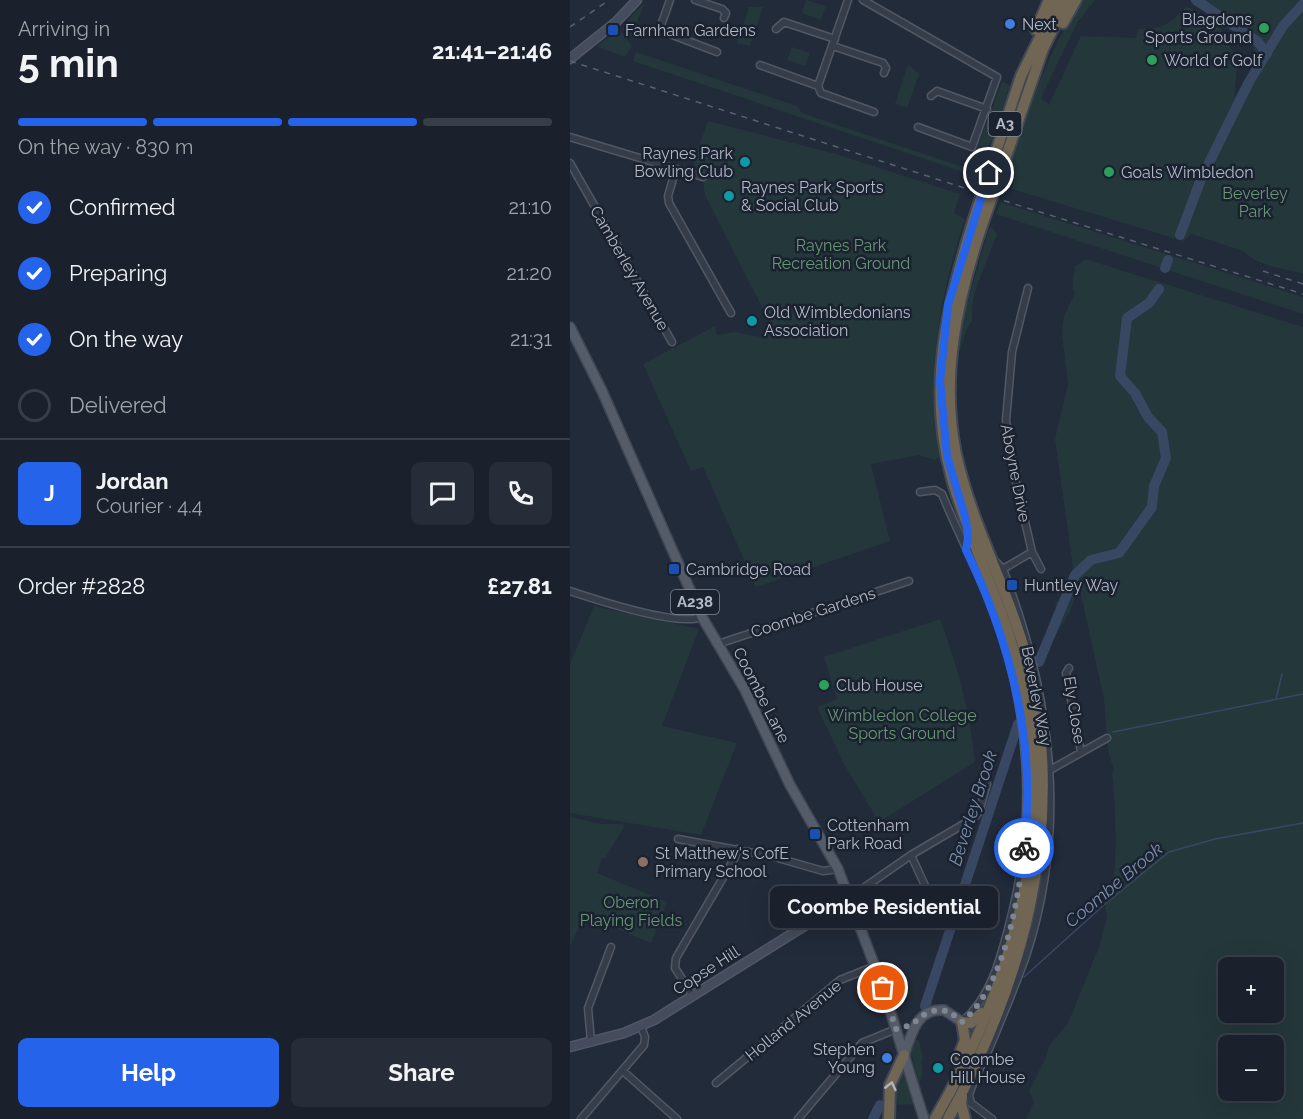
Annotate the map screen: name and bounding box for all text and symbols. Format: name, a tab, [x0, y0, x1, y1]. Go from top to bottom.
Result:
place label: Blagdons Sports Ground	[1145, 10, 1252, 47]
place label: Next	[1022, 15, 1057, 34]
text: Arriving in	[18, 17, 110, 41]
marker: Next	[1003, 17, 1017, 31]
place label: Farnham Gardens	[625, 21, 756, 40]
marker: Blagdons Sports Ground	[1257, 21, 1271, 35]
marker: Farnham Gardens	[606, 23, 620, 37]
text: 21:41–21:46	[432, 38, 552, 64]
text: 5 min	[18, 40, 119, 86]
place label: World of Golf	[1164, 51, 1263, 70]
marker: World of Golf	[1145, 53, 1159, 67]
road number: A3	[988, 112, 1022, 136]
text: On the way · 830 m	[18, 135, 193, 159]
place label: Raynes Park Bowling Club	[634, 144, 734, 181]
pin	[963, 147, 1014, 198]
marker: Raynes Park Bowling Club	[738, 155, 752, 169]
icon: home	[972, 156, 1005, 189]
place label: Goals Wimbledon	[1121, 163, 1254, 182]
marker: Goals Wimbledon	[1102, 165, 1116, 179]
place label: Raynes Park Sports & Social Club	[741, 178, 884, 215]
park label: Beverley Park	[1222, 184, 1288, 221]
marker: Raynes Park Sports & Social Club	[722, 189, 736, 203]
icon: check	[18, 191, 51, 224]
text: Confirmed	[69, 194, 176, 220]
text: 21:10	[508, 195, 552, 219]
street label: Camberley Avenue	[586, 203, 673, 334]
park label: Raynes Park Recreation Ground	[772, 236, 910, 273]
icon: check	[18, 257, 51, 290]
text: Preparing	[69, 260, 167, 286]
text: 21:20	[507, 261, 552, 285]
place label: Old Wimbledonians Association	[764, 303, 911, 340]
marker: Old Wimbledonians Association	[745, 314, 759, 328]
icon: check	[18, 323, 51, 356]
text: On the way	[69, 326, 183, 352]
text: 21:31	[510, 327, 552, 351]
text: Delivered	[69, 392, 167, 418]
street label: Aboyne Drive	[997, 422, 1034, 524]
button: chat	[411, 462, 474, 525]
button: phone	[489, 462, 552, 525]
text: Jordan	[96, 468, 168, 494]
text: J	[44, 480, 55, 506]
text: Courier · 4.4	[96, 494, 203, 518]
place label: Cambridge Road	[686, 560, 811, 579]
marker: Cambridge Road	[667, 562, 681, 576]
text: Order #2828	[18, 573, 145, 599]
text: £27.81	[487, 573, 552, 599]
place label: Huntley Way	[1024, 576, 1119, 595]
marker: Huntley Way	[1005, 578, 1019, 592]
street label: Coombe Gardens	[748, 583, 878, 642]
road number: A238	[671, 590, 719, 614]
street label: Coombe Lane	[729, 644, 794, 746]
street label: Beverley Way	[1018, 645, 1056, 748]
street label: Ely Close	[1060, 675, 1089, 745]
place label: Club House	[836, 676, 923, 695]
marker: Club House	[817, 678, 831, 692]
park label: Wimbledon College Sports Ground	[827, 706, 977, 743]
water label: Beverley Brook	[944, 747, 1001, 868]
place label: Cottenham Park Road	[827, 816, 909, 853]
courier	[994, 818, 1054, 878]
marker: Cottenham Park Road	[808, 827, 822, 841]
icon: bike	[1008, 832, 1041, 865]
water label: Coombe Brook	[1061, 838, 1167, 931]
place label: St Matthew's CofE Primary School	[655, 844, 789, 881]
marker: St Matthew's CofE Primary School	[636, 855, 650, 869]
callout: Coombe Residential	[769, 886, 997, 928]
park label: Oberon Playing Fields	[580, 893, 683, 930]
text: Coombe Residential	[787, 895, 981, 919]
street label: Copse Hill	[669, 942, 744, 999]
map controls	[1218, 957, 1284, 1101]
button: +	[1218, 957, 1284, 1023]
pin	[857, 962, 908, 1013]
icon: bag	[866, 971, 899, 1004]
street label: Holland Avenue	[742, 976, 845, 1065]
button: −	[1218, 1035, 1284, 1101]
button: Help	[18, 1038, 279, 1107]
button: Share	[291, 1038, 552, 1107]
place label: Stephen Young	[813, 1040, 875, 1077]
place label: Coombe Hill House	[950, 1050, 1025, 1087]
marker: Stephen Young	[880, 1051, 894, 1065]
marker: Coombe Hill House	[931, 1061, 945, 1075]
one-way arrow	[883, 1081, 896, 1091]

